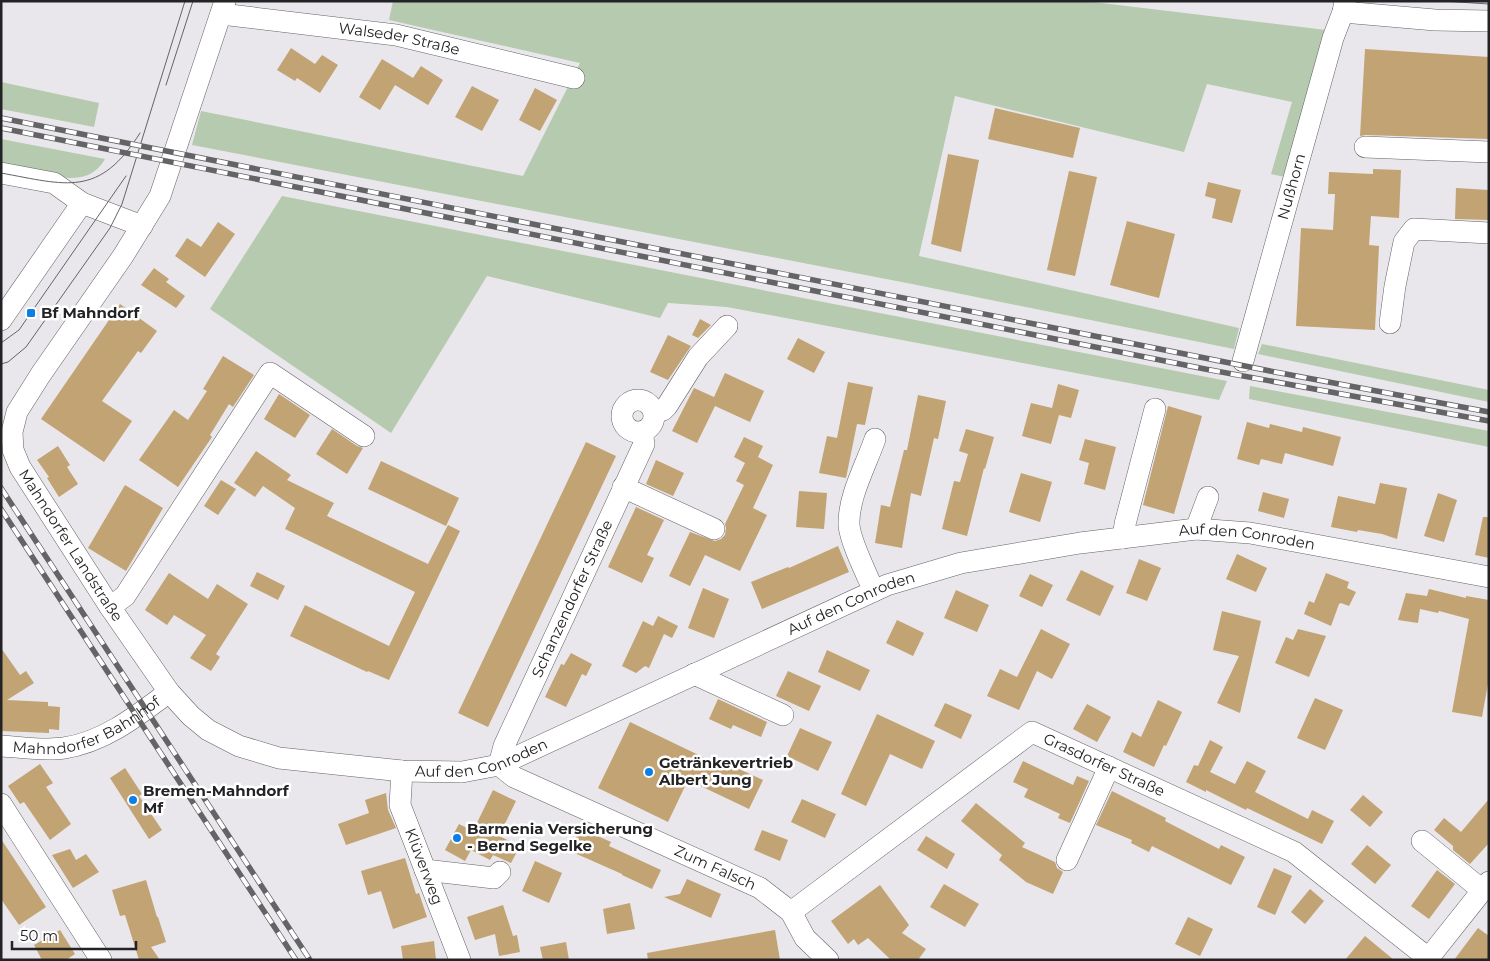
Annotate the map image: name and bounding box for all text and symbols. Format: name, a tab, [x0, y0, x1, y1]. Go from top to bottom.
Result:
street label: Walseder Straße	[338, 18, 462, 59]
street label: Nußhorn	[1273, 151, 1309, 222]
place label: Bf Mahndorf	[41, 303, 141, 322]
marker: Bf Mahndorf	[25, 307, 37, 319]
street label: Mahndorfer Landstraße	[15, 465, 127, 625]
street label: Schanzendorfer Straße	[527, 517, 617, 680]
street label: Auf den Conroden	[1178, 519, 1317, 554]
street label: Auf den Conroden	[784, 567, 917, 639]
street label: Mahndorfer Bahnhof	[12, 691, 164, 758]
street label: Grasdorfer Straße	[1041, 729, 1168, 801]
street label: Auf den Conroden	[415, 734, 550, 781]
place label: Getränkevertrieb Albert Jung	[658, 753, 793, 789]
marker: Getränkevertrieb Albert Jung	[643, 766, 655, 778]
place label: Bremen-Mahndorf Mf	[143, 781, 290, 817]
marker: Bremen-Mahndorf Mf	[127, 794, 139, 806]
place label: Barmenia Versicherung - Bernd Segelke	[467, 819, 653, 855]
street label: Klüverweg	[401, 825, 448, 907]
marker: Barmenia Versicherung - Bernd Segelke	[451, 832, 463, 844]
street label: Zum Falsch	[672, 841, 759, 894]
scale bar	[12, 918, 136, 950]
text: 50 m	[20, 926, 58, 945]

